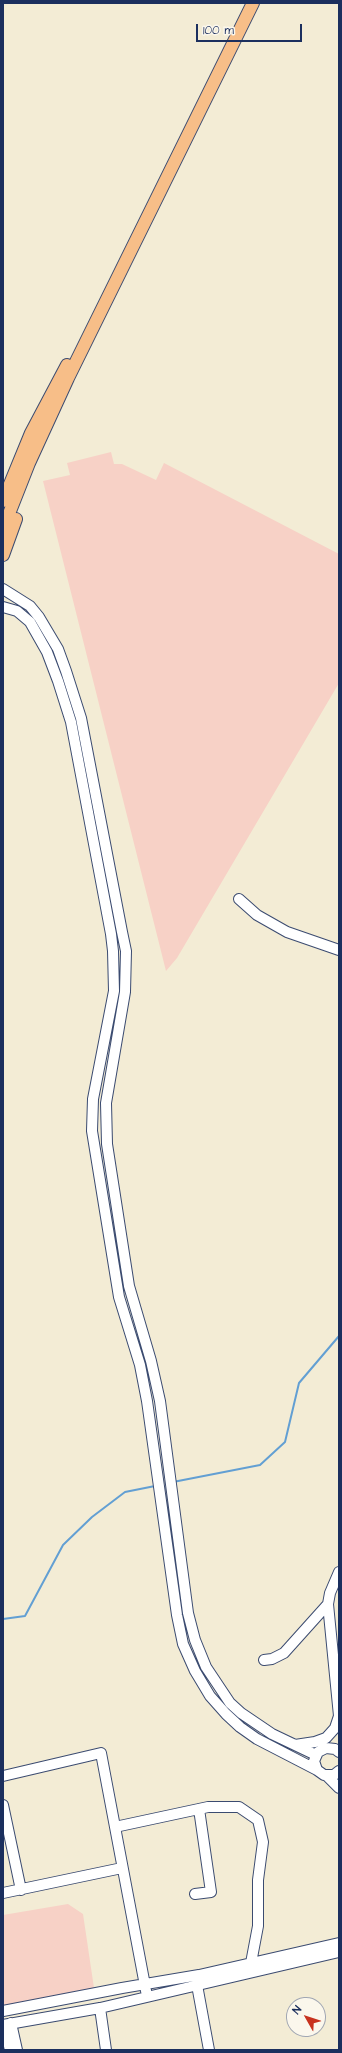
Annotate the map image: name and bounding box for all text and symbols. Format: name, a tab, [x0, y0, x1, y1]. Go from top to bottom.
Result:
scale bar	[198, 16, 304, 42]
text: 100 m	[203, 22, 234, 39]
north arrow	[286, 1997, 326, 2037]
text: N	[289, 2002, 305, 2017]

